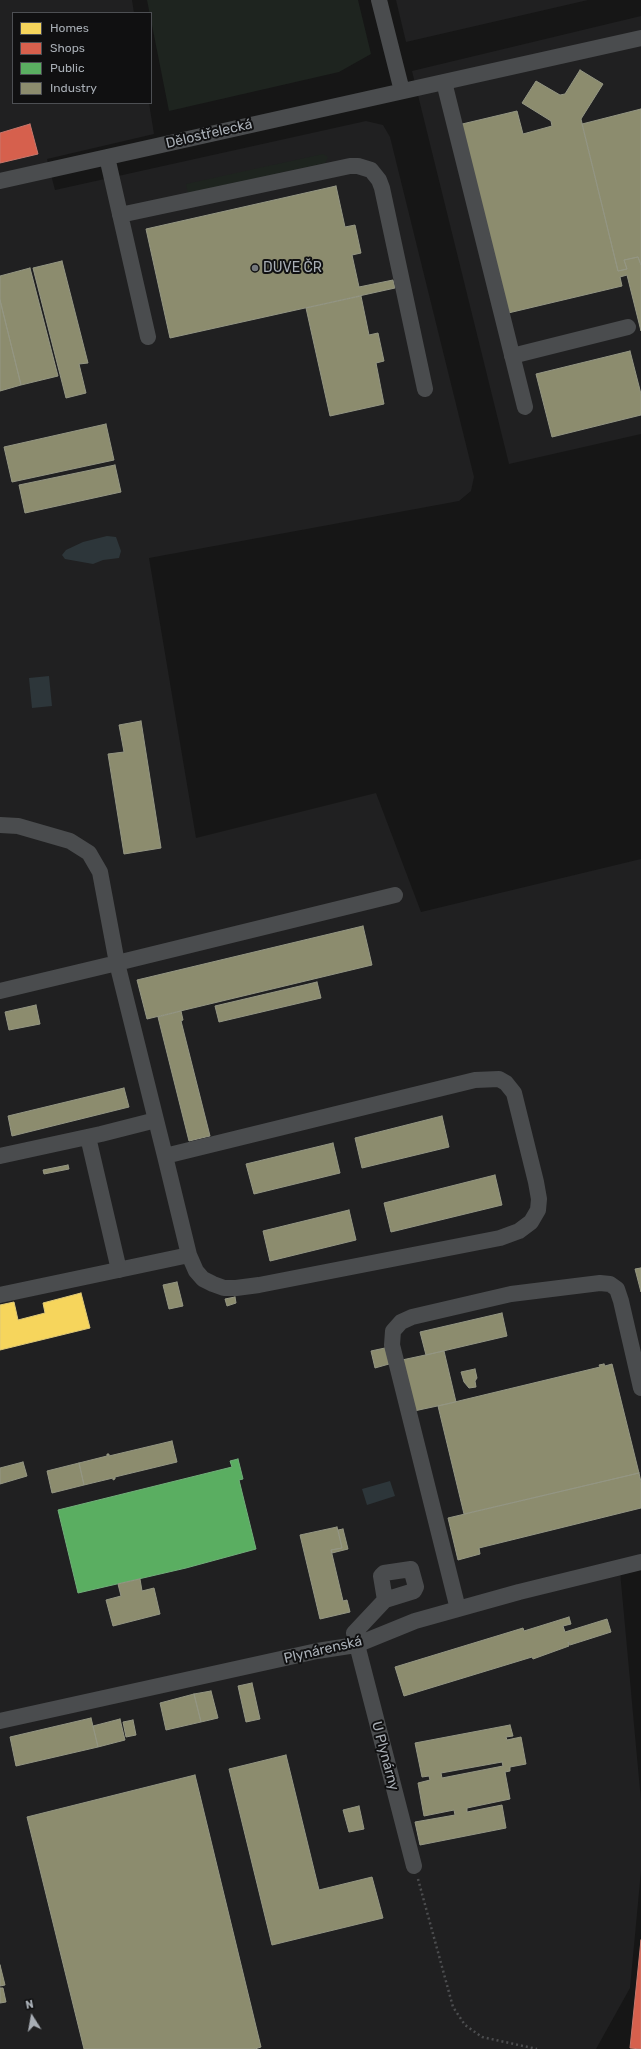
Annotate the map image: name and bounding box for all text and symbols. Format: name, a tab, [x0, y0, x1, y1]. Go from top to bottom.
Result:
legend	[12, 12, 152, 104]
text: Homes	[50, 21, 89, 35]
text: Shops	[50, 41, 85, 55]
text: Public	[50, 61, 85, 75]
text: Industry	[50, 81, 97, 95]
street label: Dělostřelecká	[164, 116, 254, 152]
place label: DUVE ČR	[263, 260, 322, 276]
marker: DUVE ČR	[250, 263, 260, 273]
street label: Plynárenská	[282, 1633, 364, 1667]
street label: U Plynárny	[368, 1720, 402, 1792]
north arrow	[12, 1997, 52, 2037]
text: N	[24, 1998, 35, 2012]

